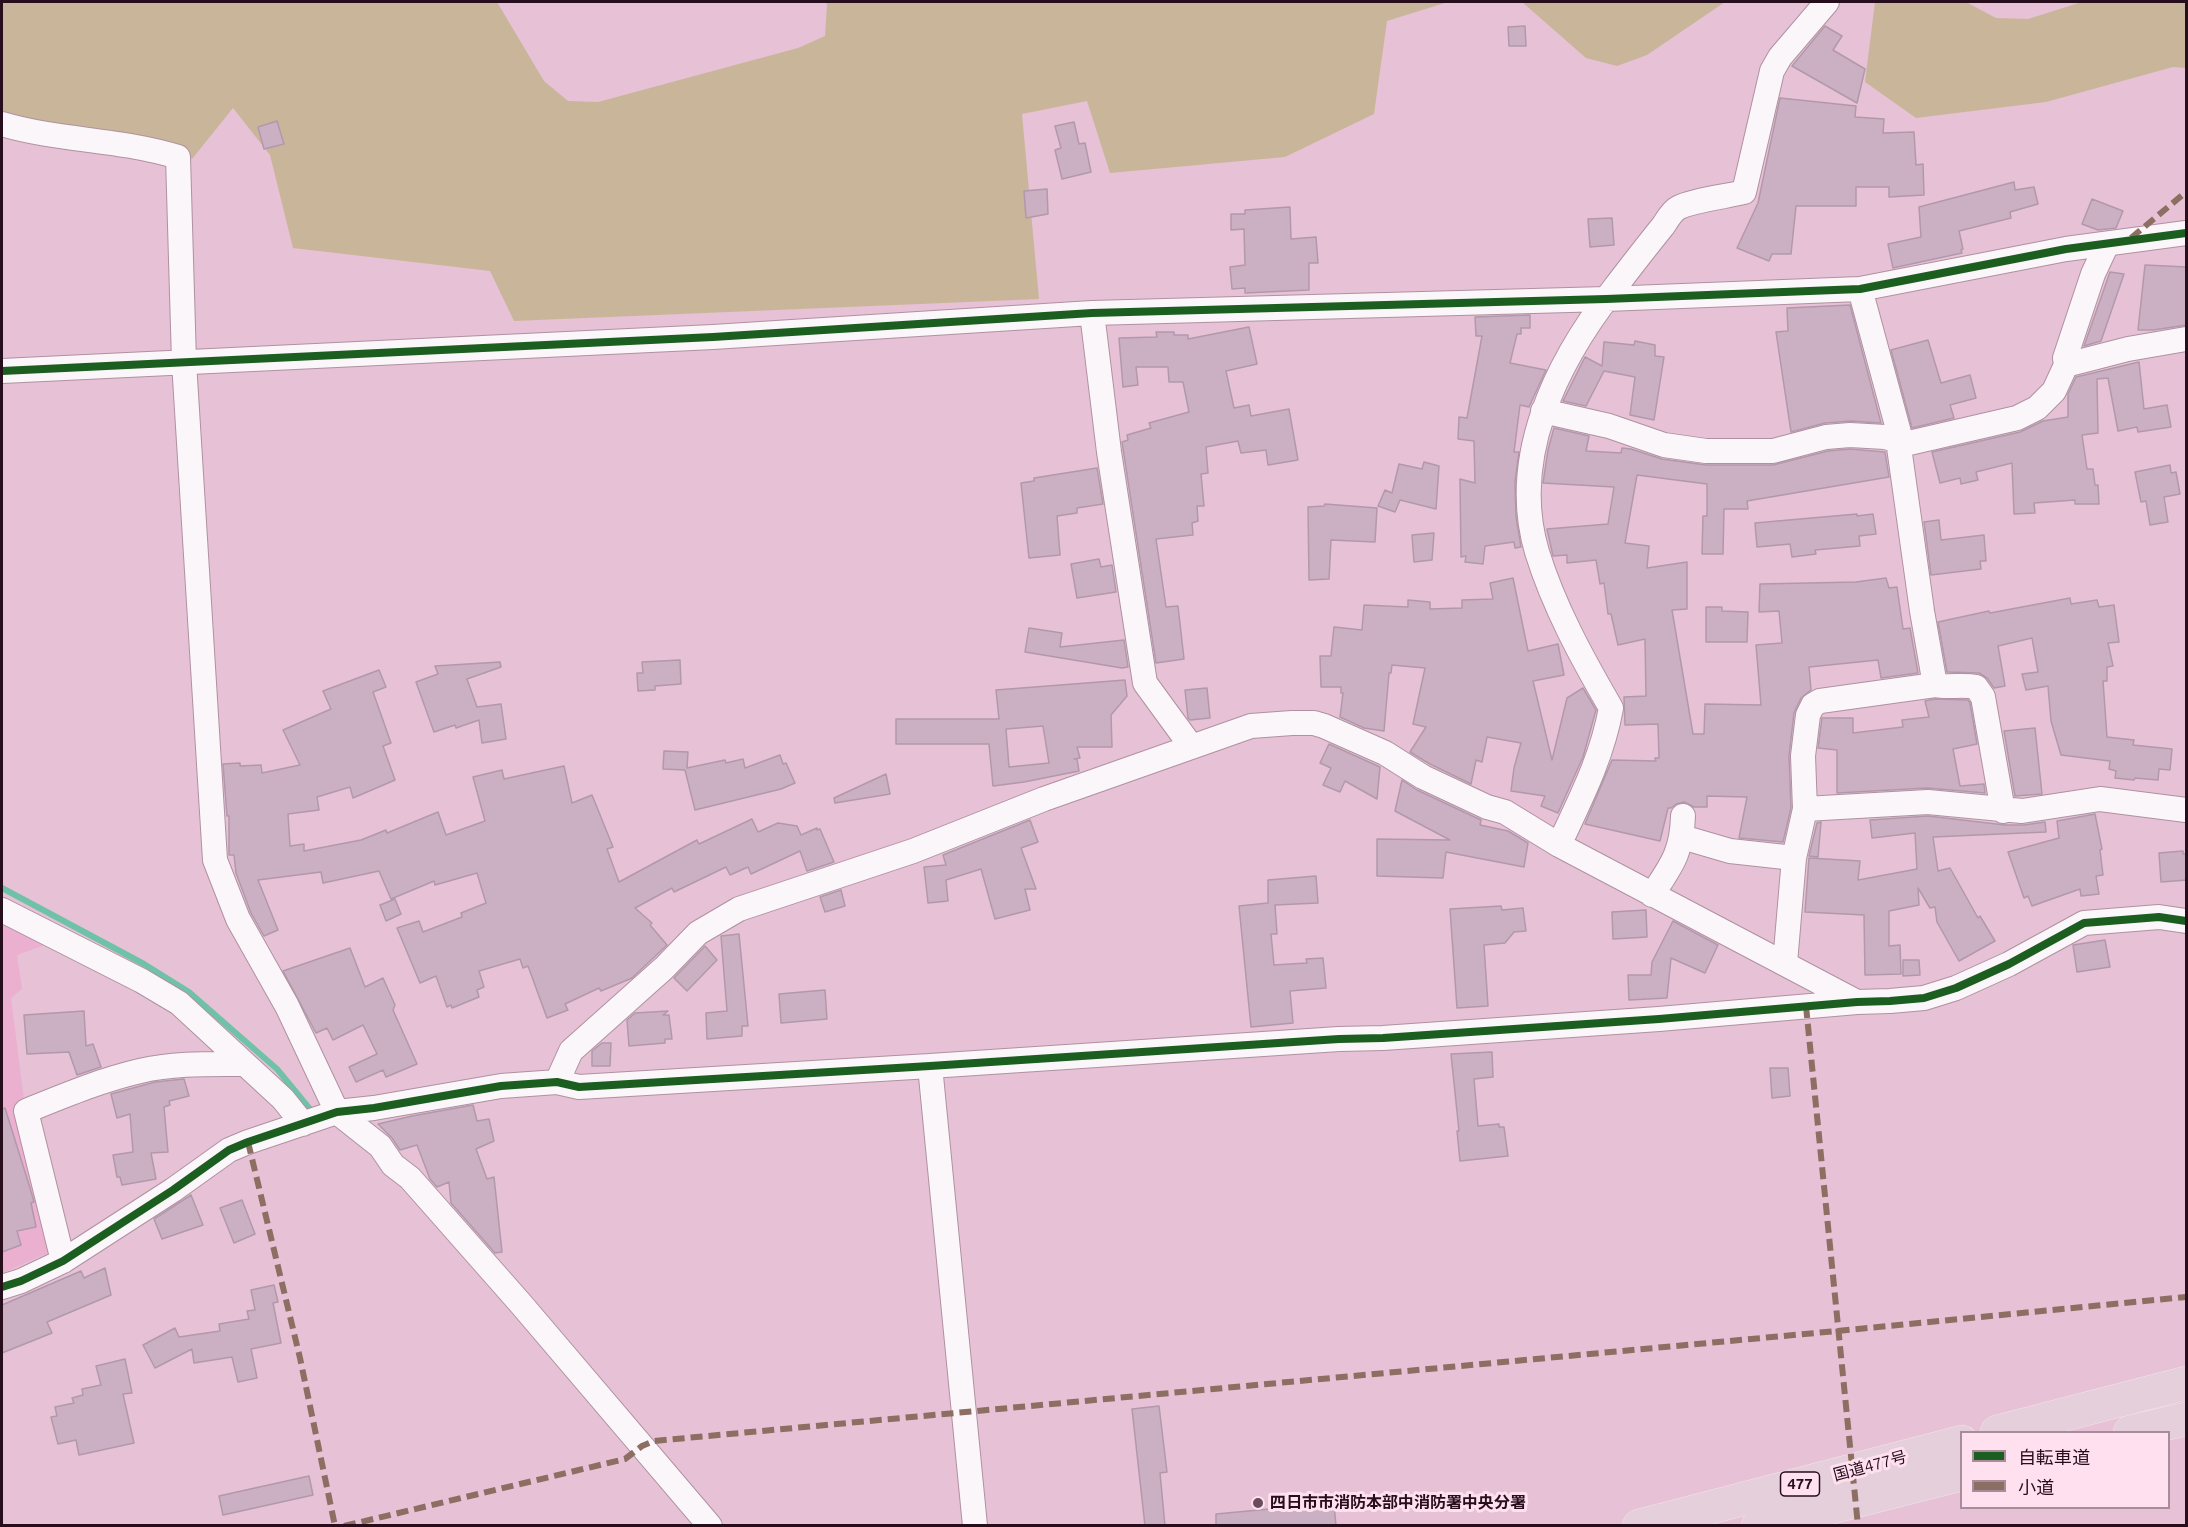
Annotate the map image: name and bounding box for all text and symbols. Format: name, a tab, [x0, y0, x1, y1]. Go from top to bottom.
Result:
legend	[1960, 1431, 2170, 1509]
street label: 国道477号	[1831, 1447, 1909, 1485]
text: 自転車道	[2018, 1447, 2090, 1467]
road number: 477	[1780, 1472, 1820, 1496]
text: 小道	[2018, 1477, 2054, 1497]
place label: 四日市市消防本部中消防署中央分署	[1270, 1493, 1526, 1513]
marker: 四日市市消防本部中消防署中央分署	[1251, 1496, 1265, 1510]

